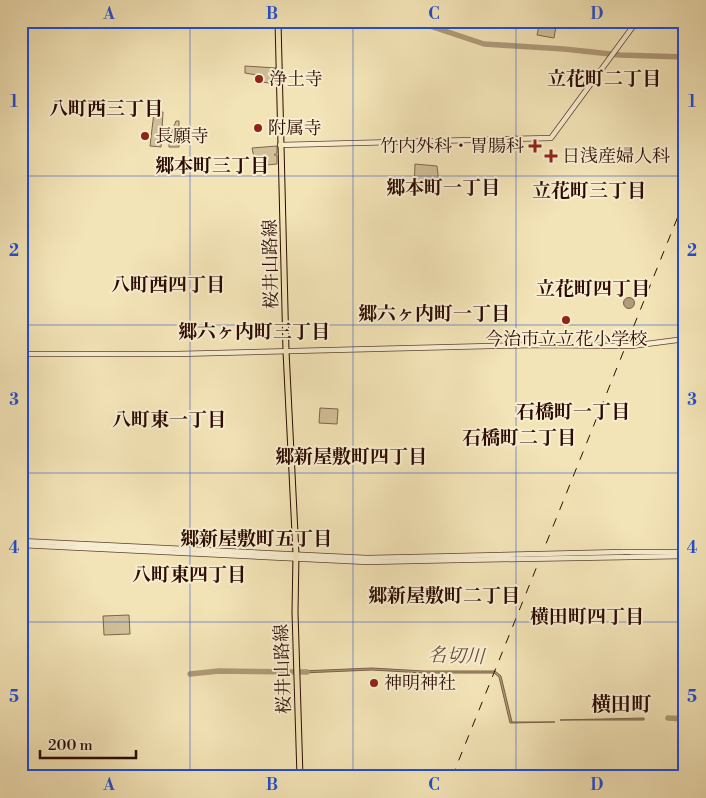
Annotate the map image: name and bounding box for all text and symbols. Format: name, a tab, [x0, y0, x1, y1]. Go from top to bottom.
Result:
text: A	[102, 4, 115, 24]
text: B	[266, 4, 278, 24]
text: C	[428, 4, 440, 24]
text: D	[591, 4, 604, 24]
district label: 立花町二丁目	[547, 67, 661, 91]
place label: 浄土寺	[269, 68, 323, 91]
marker: 浄土寺	[253, 73, 265, 85]
text: 1	[10, 92, 18, 112]
text: 1	[688, 92, 696, 112]
district label: 八町西三丁目	[49, 97, 163, 121]
place label: 附属寺	[268, 117, 322, 140]
marker: 附属寺	[252, 122, 264, 134]
place label: 長願寺	[155, 125, 209, 148]
marker: 長願寺	[139, 130, 151, 142]
place label: 竹内外科・胃腸科	[380, 135, 524, 158]
marker: 竹内外科・胃腸科	[528, 139, 542, 153]
place label: 日浅産婦人科	[562, 145, 670, 168]
marker: 日浅産婦人科	[544, 149, 558, 163]
district label: 郷本町三丁目	[155, 154, 269, 178]
district label: 郷本町一丁目	[386, 176, 500, 200]
district label: 立花町三丁目	[532, 179, 646, 203]
street label: 桜井山路線	[259, 219, 283, 309]
text: 2	[9, 241, 19, 261]
text: 2	[687, 241, 697, 261]
district label: 八町西四丁目	[111, 273, 225, 297]
district label: 立花町四丁目	[536, 277, 650, 301]
district label: 郷六ヶ内町一丁目	[358, 302, 510, 326]
marker: 今治市立立花小学校	[560, 314, 572, 326]
district label: 郷六ヶ内町三丁目	[178, 320, 330, 344]
place label: 今治市立立花小学校	[485, 328, 647, 351]
text: 3	[9, 390, 19, 410]
text: 3	[687, 390, 697, 410]
district label: 石橋町一丁目	[516, 400, 630, 424]
district label: 八町東一丁目	[112, 408, 226, 432]
district label: 石橋町二丁目	[462, 426, 576, 450]
district label: 郷新屋敷町四丁目	[275, 445, 427, 469]
district label: 郷新屋敷町五丁目	[180, 527, 332, 551]
text: 4	[9, 538, 20, 558]
text: 4	[687, 538, 698, 558]
district label: 八町東四丁目	[132, 563, 246, 587]
district label: 郷新屋敷町二丁目	[368, 584, 520, 608]
district label: 横田町四丁目	[530, 605, 644, 629]
street label: 桜井山路線	[270, 624, 296, 714]
water label: 名切川	[427, 643, 487, 669]
place label: 神明神社	[384, 672, 456, 695]
marker: 神明神社	[368, 677, 380, 689]
text: 5	[9, 687, 19, 707]
text: 5	[687, 687, 697, 707]
district label: 横田町	[591, 693, 652, 718]
scale bar	[40, 728, 136, 760]
text: 200 m	[48, 736, 93, 755]
text: A	[102, 775, 115, 795]
text: B	[266, 775, 278, 795]
text: C	[428, 775, 440, 795]
text: D	[591, 775, 604, 795]

